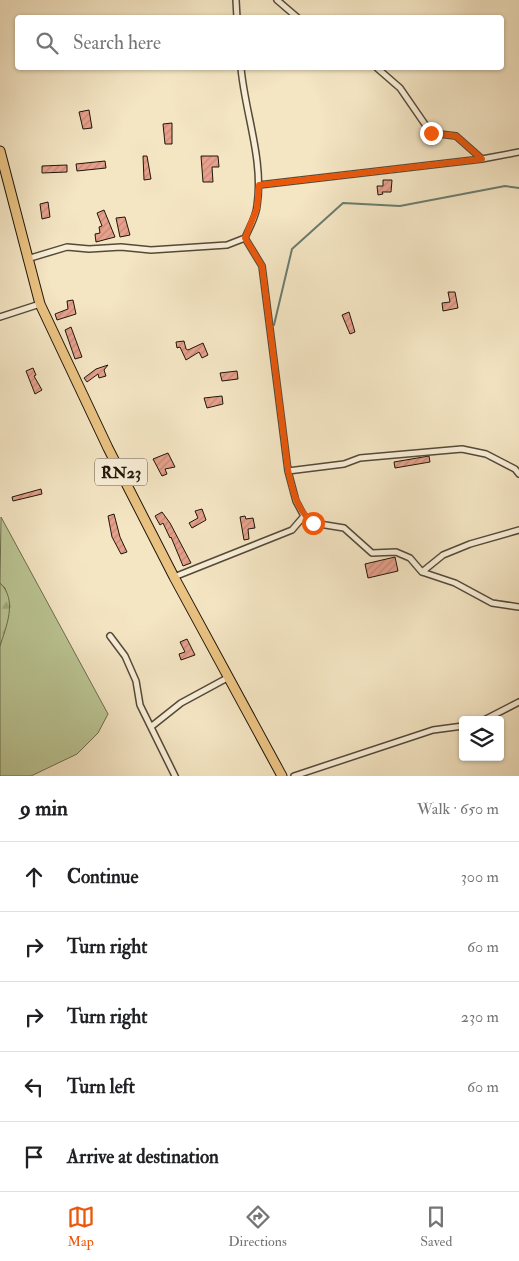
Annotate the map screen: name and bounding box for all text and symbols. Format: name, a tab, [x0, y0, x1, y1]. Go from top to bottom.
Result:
search box	[15, 15, 504, 70]
icon: search	[33, 29, 61, 57]
text: Search here	[73, 31, 161, 55]
route end	[420, 122, 443, 145]
road number: RN23	[95, 458, 147, 486]
route start	[302, 512, 325, 535]
map controls	[459, 716, 504, 761]
button: layers	[459, 716, 504, 761]
text: 9 min	[20, 795, 68, 822]
text: Walk · 650 m	[417, 799, 499, 819]
icon: ahead	[20, 863, 48, 891]
text: Continue	[67, 865, 138, 889]
text: 300 m	[461, 867, 499, 887]
icon: right	[20, 933, 48, 961]
text: Turn right	[67, 935, 147, 959]
text: 60 m	[467, 937, 499, 957]
icon: right	[20, 1003, 48, 1031]
text: Turn right	[67, 1005, 147, 1029]
text: 230 m	[461, 1007, 499, 1027]
icon: left	[20, 1073, 48, 1101]
text: Turn left	[67, 1075, 135, 1099]
text: 60 m	[467, 1077, 499, 1097]
icon: arrive	[20, 1143, 48, 1171]
text: Arrive at destination	[67, 1145, 219, 1169]
tab: Map	[67, 1203, 95, 1250]
tab: Directions	[228, 1203, 287, 1250]
tab: Saved	[420, 1203, 452, 1250]

